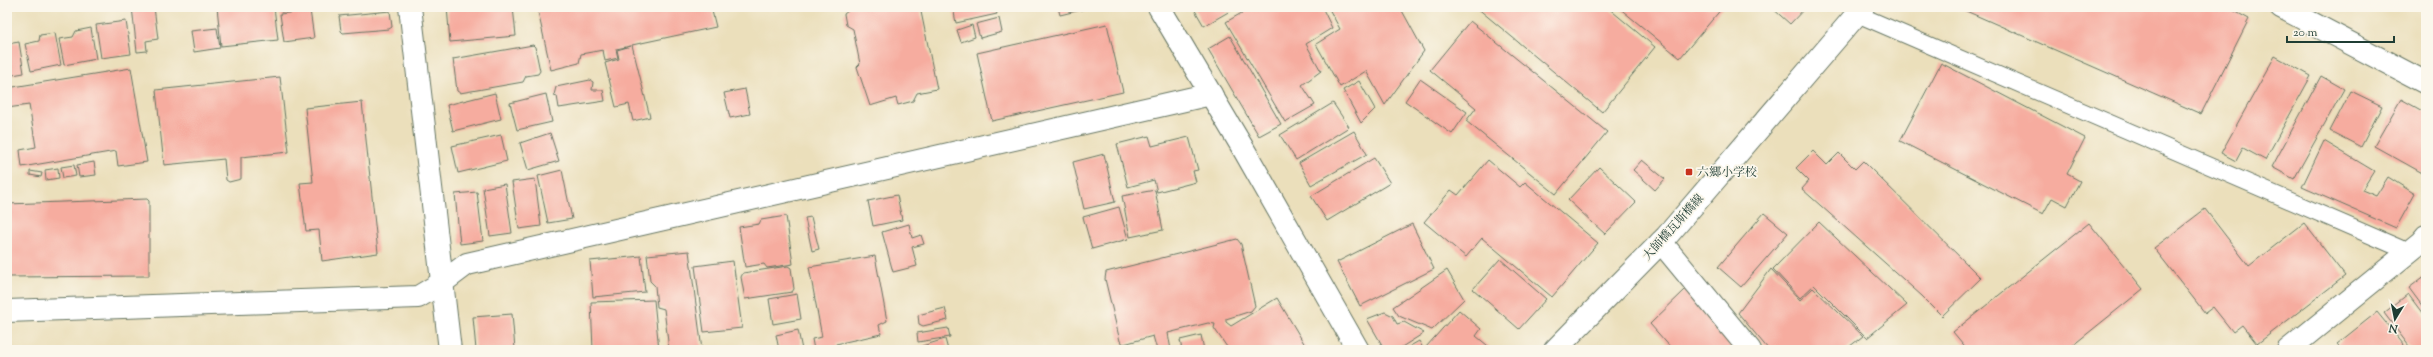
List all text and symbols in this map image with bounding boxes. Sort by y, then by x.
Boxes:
scale bar [2287,18,2394,44]
text: 20 m [2293,24,2318,42]
place label: 六郷小学校 [1697,164,1757,182]
marker: 六郷小学校 [1684,167,1694,177]
street label: 大師橋瓦斯橋線 [1639,190,1709,265]
north arrow [2375,299,2415,339]
text: N [2388,319,2400,337]

